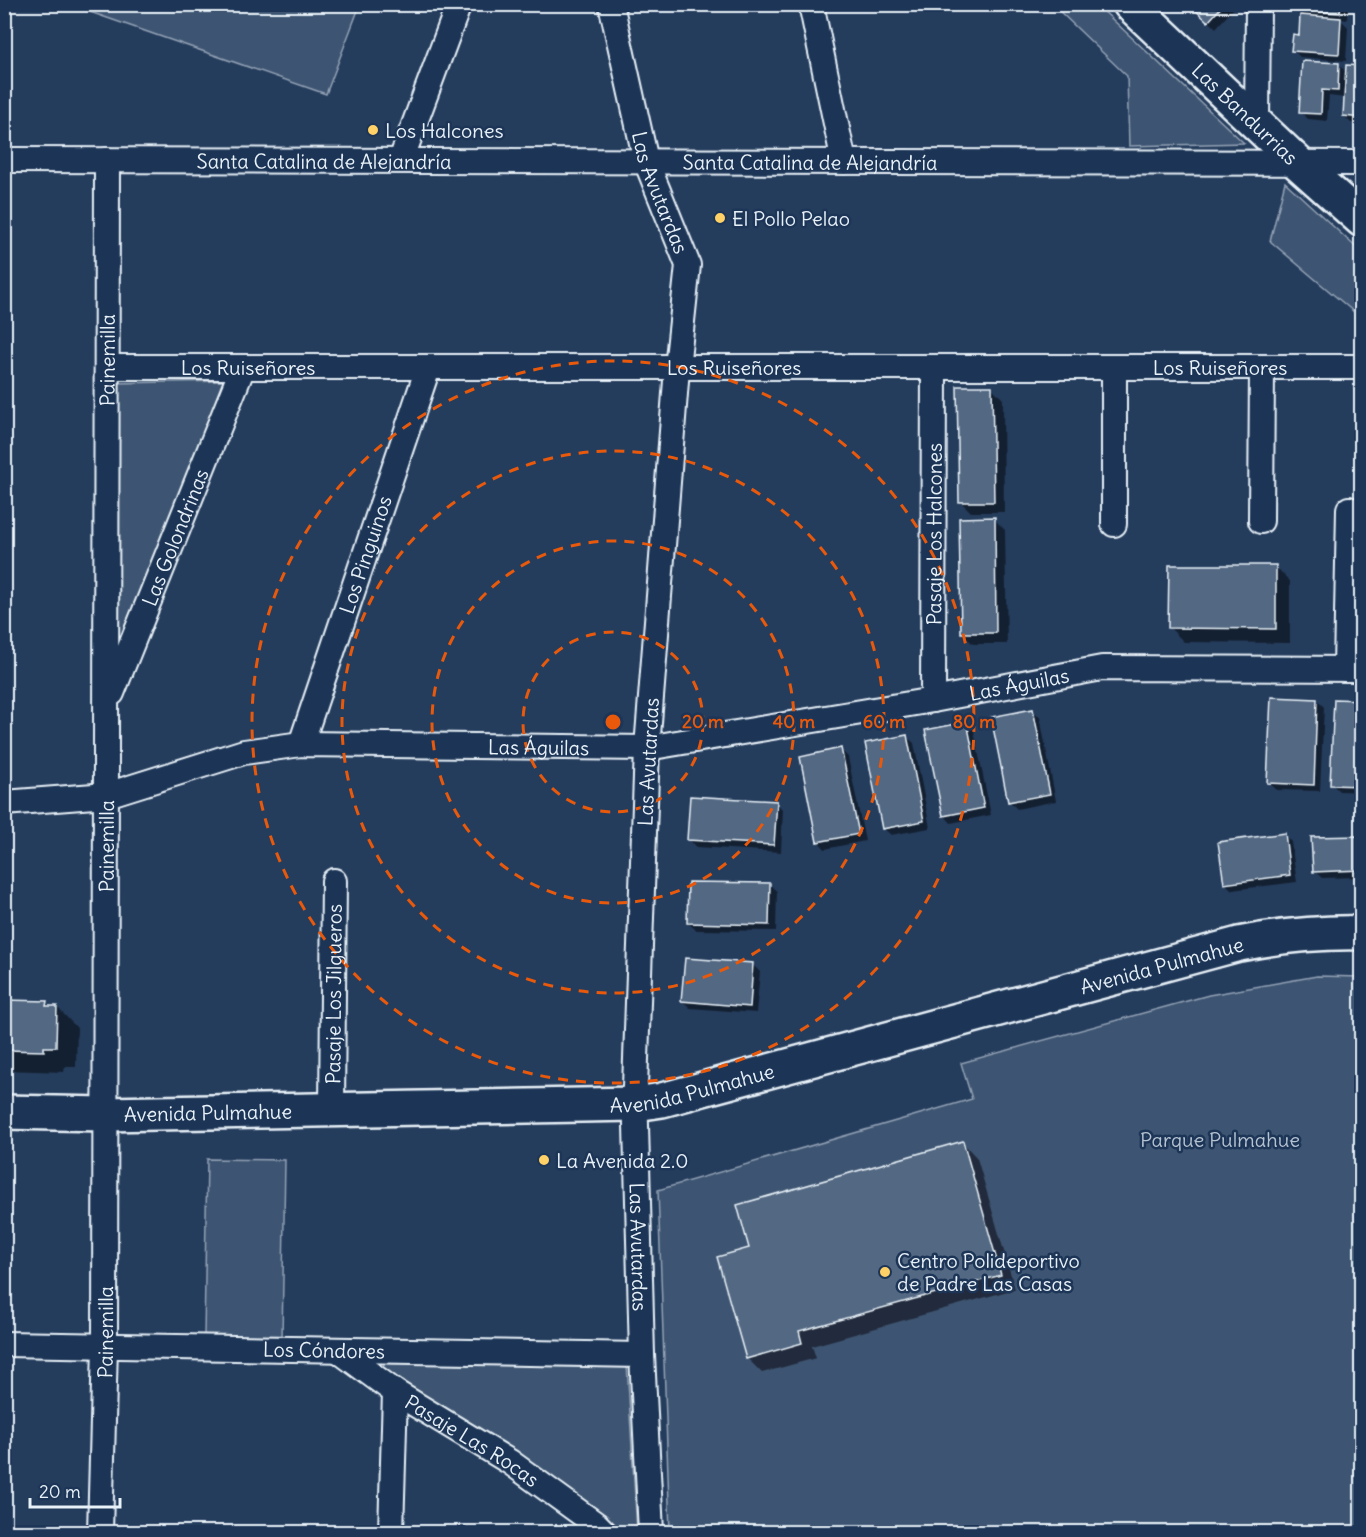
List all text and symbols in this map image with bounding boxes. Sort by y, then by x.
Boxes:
street label: Las Bandurrias [1187,57,1304,169]
place label: Los Halcones [385,118,504,143]
marker: Los Halcones [366,123,380,137]
street label: Las Avutardas [627,129,694,257]
street label: Santa Catalina de Alejandría [197,148,451,173]
street label: Santa Catalina de Alejandría [683,149,937,175]
place label: El Pollo Pelao [732,206,850,231]
marker: El Pollo Pelao [713,211,727,225]
street label: Painemilla [94,314,119,406]
street label: Los Ruiseñores [181,355,315,380]
street label: Los Ruiseñores [667,355,801,380]
street label: Los Ruiseñores [1153,355,1287,380]
street label: Pasaje Los Halcones [921,443,946,625]
street label: Las Golondrinas [136,465,213,609]
street label: Los Pinguinos [333,492,397,617]
street label: Las Águilas [967,662,1071,705]
street label: Las Avutardas [632,697,664,827]
text: 20 m [682,710,724,733]
text: 40 m [773,710,815,733]
text: 60 m [863,710,905,733]
text: 80 m [953,710,995,733]
centre of rings [603,712,623,732]
street label: Las Águilas [488,734,589,760]
street label: Painemilla [93,800,118,892]
street label: Pasaje Los Jilgueros [320,904,346,1084]
street label: Avenida Pulmahue [1077,931,1246,999]
street label: Avenida Pulmahue [610,1058,777,1117]
street label: Avenida Pulmahue [124,1098,292,1126]
park label: Parque Pulmahue [1140,1127,1300,1152]
place label: La Avenida 2.0 [556,1148,688,1173]
marker: La Avenida 2.0 [537,1153,551,1167]
street label: Las Avutardas [625,1182,653,1312]
place label: Centro Polideportivo de Padre Las Casas [897,1248,1080,1296]
marker: Centro Polideportivo de Padre Las Casas [878,1265,892,1279]
street label: Painemilla [92,1286,118,1379]
street label: Los Cóndores [263,1336,385,1363]
street label: Pasaje Las Rocas [401,1389,544,1492]
scale bar [30,1471,120,1509]
text: 20 m [39,1480,81,1503]

